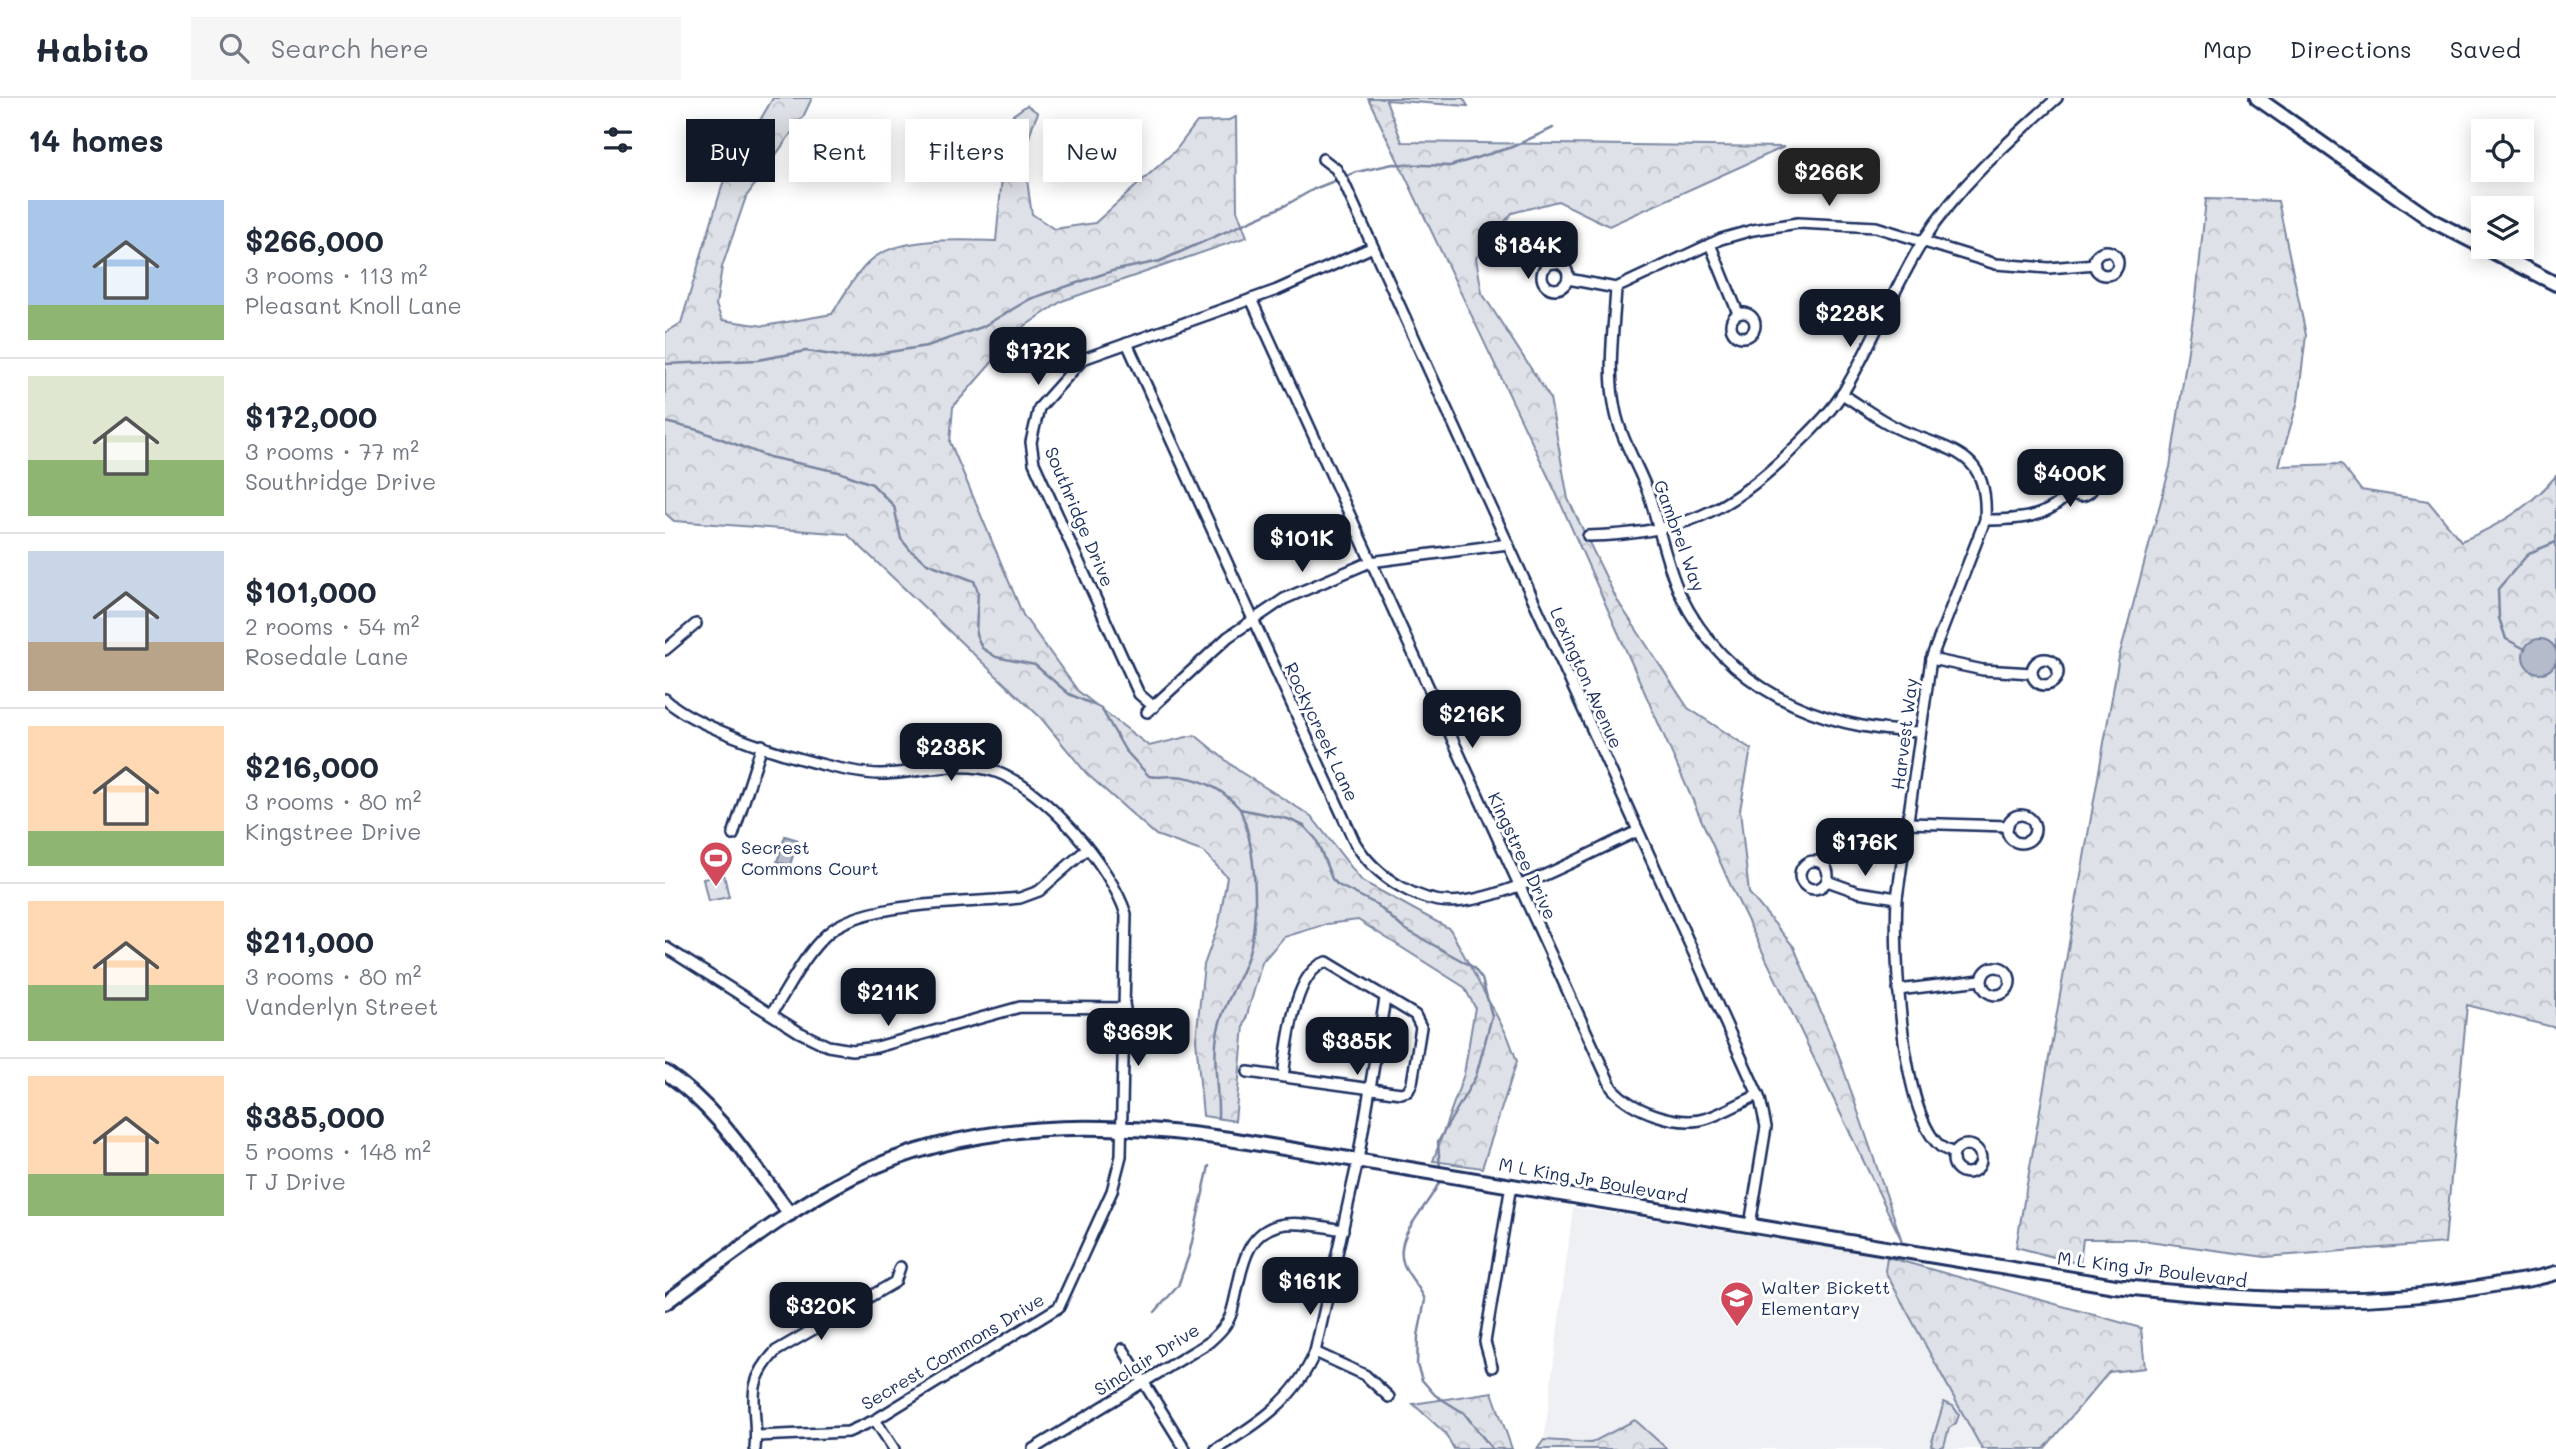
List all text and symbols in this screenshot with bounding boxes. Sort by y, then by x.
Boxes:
search box [191,17,681,80]
text: Habito [35,27,149,70]
icon: search [215,29,253,67]
text: Search here [271,31,429,65]
text: Map [2203,33,2252,64]
text: Directions [2290,33,2412,64]
text: Saved [2450,33,2521,64]
chip: Buy [686,119,775,182]
chip: Rent [789,119,891,182]
chip: Filters [905,119,1029,182]
chip: New [1043,119,1142,182]
map controls [2471,119,2534,259]
button: locate [2471,119,2534,182]
text: 14 homes [28,120,164,160]
icon: filters [599,121,637,159]
pin: $266K [1780,148,1878,208]
text: $266K [1794,156,1864,186]
button: layers [2471,196,2534,259]
text: $266,000 [245,220,384,260]
pin: $184K [1479,222,1577,281]
icon: home [84,228,168,312]
text: $184K [1494,229,1562,259]
text: 3 rooms · 113 m² [245,260,427,290]
pin: $228K [1801,289,1899,349]
text: Pleasant Knoll Lane [245,290,462,320]
text: $228K [1815,297,1885,327]
pin: $172K [989,328,1087,387]
text: $172K [1005,335,1071,365]
text: $172,000 [245,396,377,436]
icon: home [84,404,168,488]
text: 3 rooms · 77 m² [245,436,419,466]
street label: Southridge Drive [1040,443,1120,590]
pin: $400K [2021,450,2119,509]
text: $400K [2033,457,2107,487]
text: Southridge Drive [245,466,436,496]
street label: Gambrel Way [1649,476,1711,595]
pin: $101K [1253,514,1351,574]
text: $101K [1270,522,1334,552]
text: $101,000 [245,571,377,611]
icon: home [84,579,168,663]
street label: Lexington Avenue [1545,603,1629,752]
text: 2 rooms · 54 m² [245,611,420,641]
text: Rosedale Lane [245,641,408,671]
street label: Rockycreek Lane [1279,658,1365,805]
street label: Harvest Way [1885,677,1923,791]
pin: $216K [1423,690,1521,750]
text: $216K [1439,698,1505,728]
pin: $238K [902,724,1000,783]
text: $238K [916,731,986,761]
text: $216,000 [245,746,379,786]
icon: home [84,754,168,838]
text: 3 rooms · 80 m² [245,786,421,816]
street label: Kingstree Drive [1483,788,1563,923]
text: Kingstree Drive [245,816,422,846]
pin: $176K [1816,818,1914,878]
text: $176K [1832,826,1898,856]
place label: Secrest Commons Court [741,835,879,880]
sports icon: Secrest Commons Court [697,839,735,888]
text: $211,000 [245,921,374,961]
icon: home [84,929,168,1013]
text: 3 rooms · 80 m² [245,961,421,991]
pin: $211K [839,968,937,1028]
text: $211K [857,976,919,1006]
text: Vanderlyn Street [245,991,438,1021]
pin: $369K [1089,1009,1187,1068]
text: $369K [1103,1016,1173,1046]
pin: $385K [1308,1018,1406,1077]
text: $385K [1322,1025,1392,1055]
text: $385,000 [245,1096,385,1136]
icon: home [84,1104,168,1188]
text: 5 rooms · 148 m² [245,1136,431,1166]
street label: M L King Jr Boulevard [1497,1152,1689,1208]
text: T J Drive [245,1166,346,1196]
street label: M L King Jr Boulevard [2056,1245,2248,1293]
pin: $161K [1261,1258,1359,1317]
text: $161K [1278,1265,1342,1295]
place label: Walter Bickett Elementary [1761,1275,1890,1320]
school or university icon: Walter Bickett Elementary [1718,1279,1756,1328]
pin: $320K [772,1282,870,1342]
street label: Secrest Commons Drive [857,1287,1048,1415]
text: $320K [786,1290,856,1320]
street label: Sinclair Drive [1089,1317,1204,1401]

